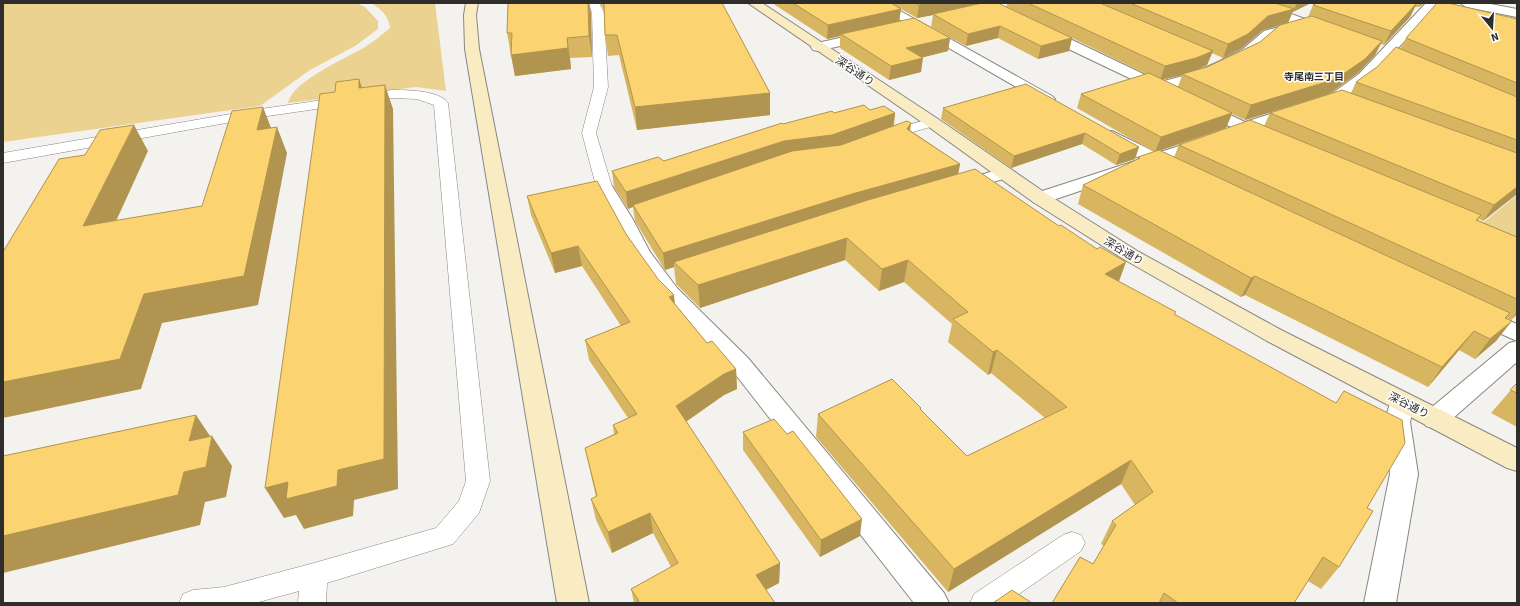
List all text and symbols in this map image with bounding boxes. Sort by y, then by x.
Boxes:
north arrow [1472,8,1512,48]
text: N [1489,29,1501,45]
street label: 深谷通り [832,53,877,90]
district label: 寺尾南三丁目 [1284,70,1344,84]
street label: 深谷通り [1101,234,1146,269]
street label: 深谷通り [1386,389,1432,422]

